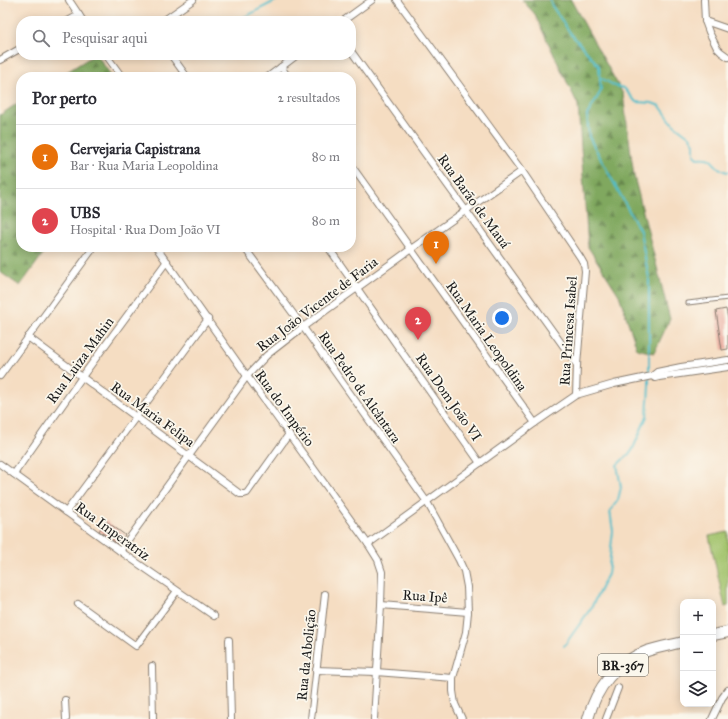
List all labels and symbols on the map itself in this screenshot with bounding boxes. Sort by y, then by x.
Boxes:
street label: Rua Barão de Mauá [434,151,513,252]
pin: 1 [423,231,449,264]
street label: Rua João Vicente de Faria [254,253,382,356]
street label: Rua Princesa Isabel [556,275,581,386]
street label: Rua Maria Leopoldina [442,278,531,394]
pin: 2 [405,307,431,340]
your location [492,308,512,328]
street label: Rua Luiza Mahin [43,313,118,407]
street label: Rua Pedro de Alcântara [315,328,405,446]
street label: Rua Dom João VI [411,350,485,445]
street label: Rua do Império [251,367,318,450]
street label: Rua Maria Felipa [107,378,198,451]
street label: Rua Imperatriz [72,499,154,565]
street label: Rua Ipê [402,586,448,607]
street label: Rua da Abolição [293,608,320,702]
road number: BR-367 [598,654,648,676]

